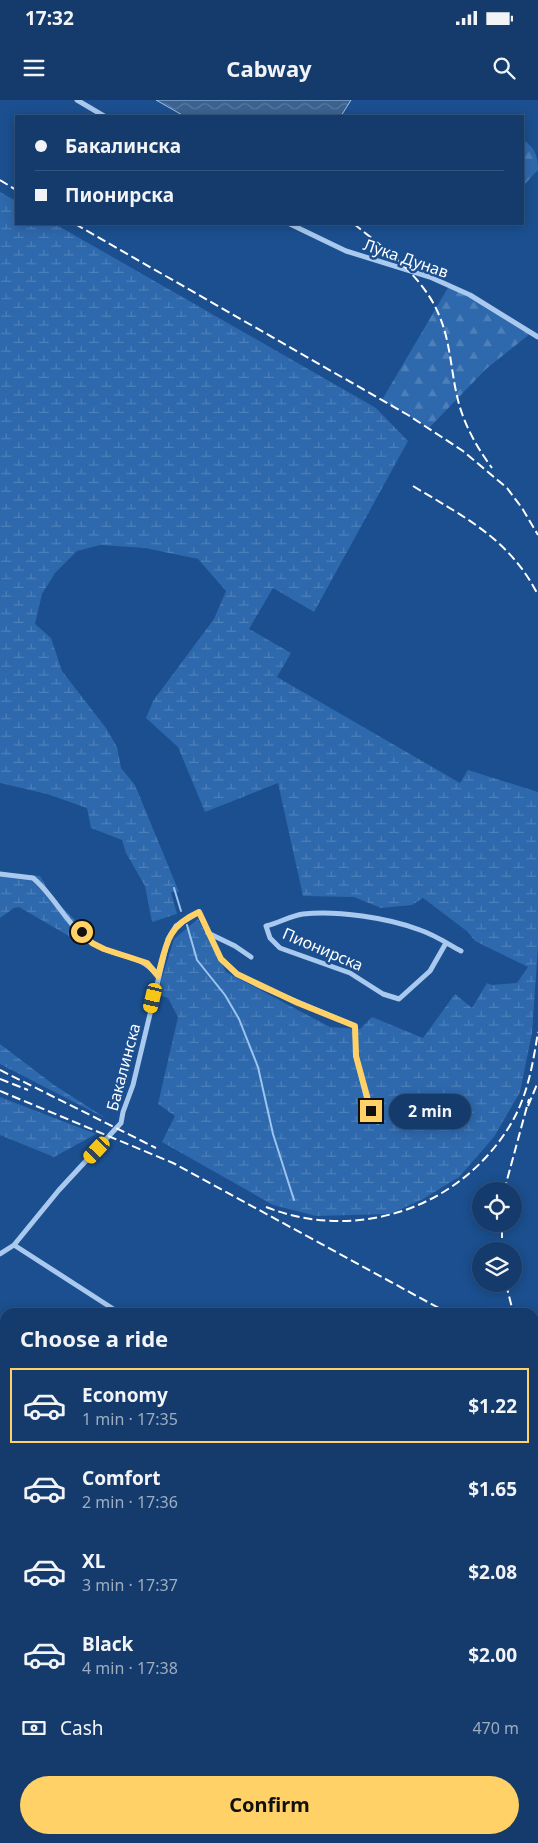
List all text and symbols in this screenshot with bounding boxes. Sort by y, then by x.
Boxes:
text: 17:32 [25,5,74,31]
text: Cabway [226,53,312,83]
icon: menu [20,54,48,82]
icon: search [490,54,518,82]
text: Бакалинска [65,133,181,159]
text: Пионирска [65,182,174,208]
street label: Лука Дунав [361,233,451,283]
route start [71,921,93,943]
street label: Пионирска [279,922,367,976]
car [142,982,163,1014]
street label: Бакалинска [101,1021,145,1113]
callout: 2 min [388,1094,471,1128]
route end [360,1100,382,1122]
text: 2 min [408,1100,452,1122]
car [81,1134,112,1166]
map controls [472,1182,522,1292]
button: locate [472,1182,522,1232]
button: layers [472,1242,522,1292]
text: Choose a ride [20,1323,168,1353]
text: Economy [82,1382,168,1408]
icon: car [22,1383,67,1428]
text: $1.22 [468,1393,517,1419]
text: 1 min · 17:35 [82,1408,178,1430]
text: Comfort [82,1465,161,1491]
icon: car [22,1466,67,1511]
text: $1.65 [468,1476,517,1502]
text: 2 min · 17:36 [82,1491,178,1513]
text: XL [82,1548,105,1574]
icon: car [22,1549,67,1594]
text: $2.08 [468,1559,517,1585]
text: 3 min · 17:37 [82,1574,178,1596]
text: Black [82,1631,133,1657]
icon: car [22,1632,67,1677]
text: $2.00 [468,1642,517,1668]
text: 4 min · 17:38 [82,1657,178,1679]
icon: cash [20,1714,48,1742]
text: Cash [60,1715,104,1741]
text: 470 m [472,1717,519,1739]
button: Confirm [20,1776,519,1834]

